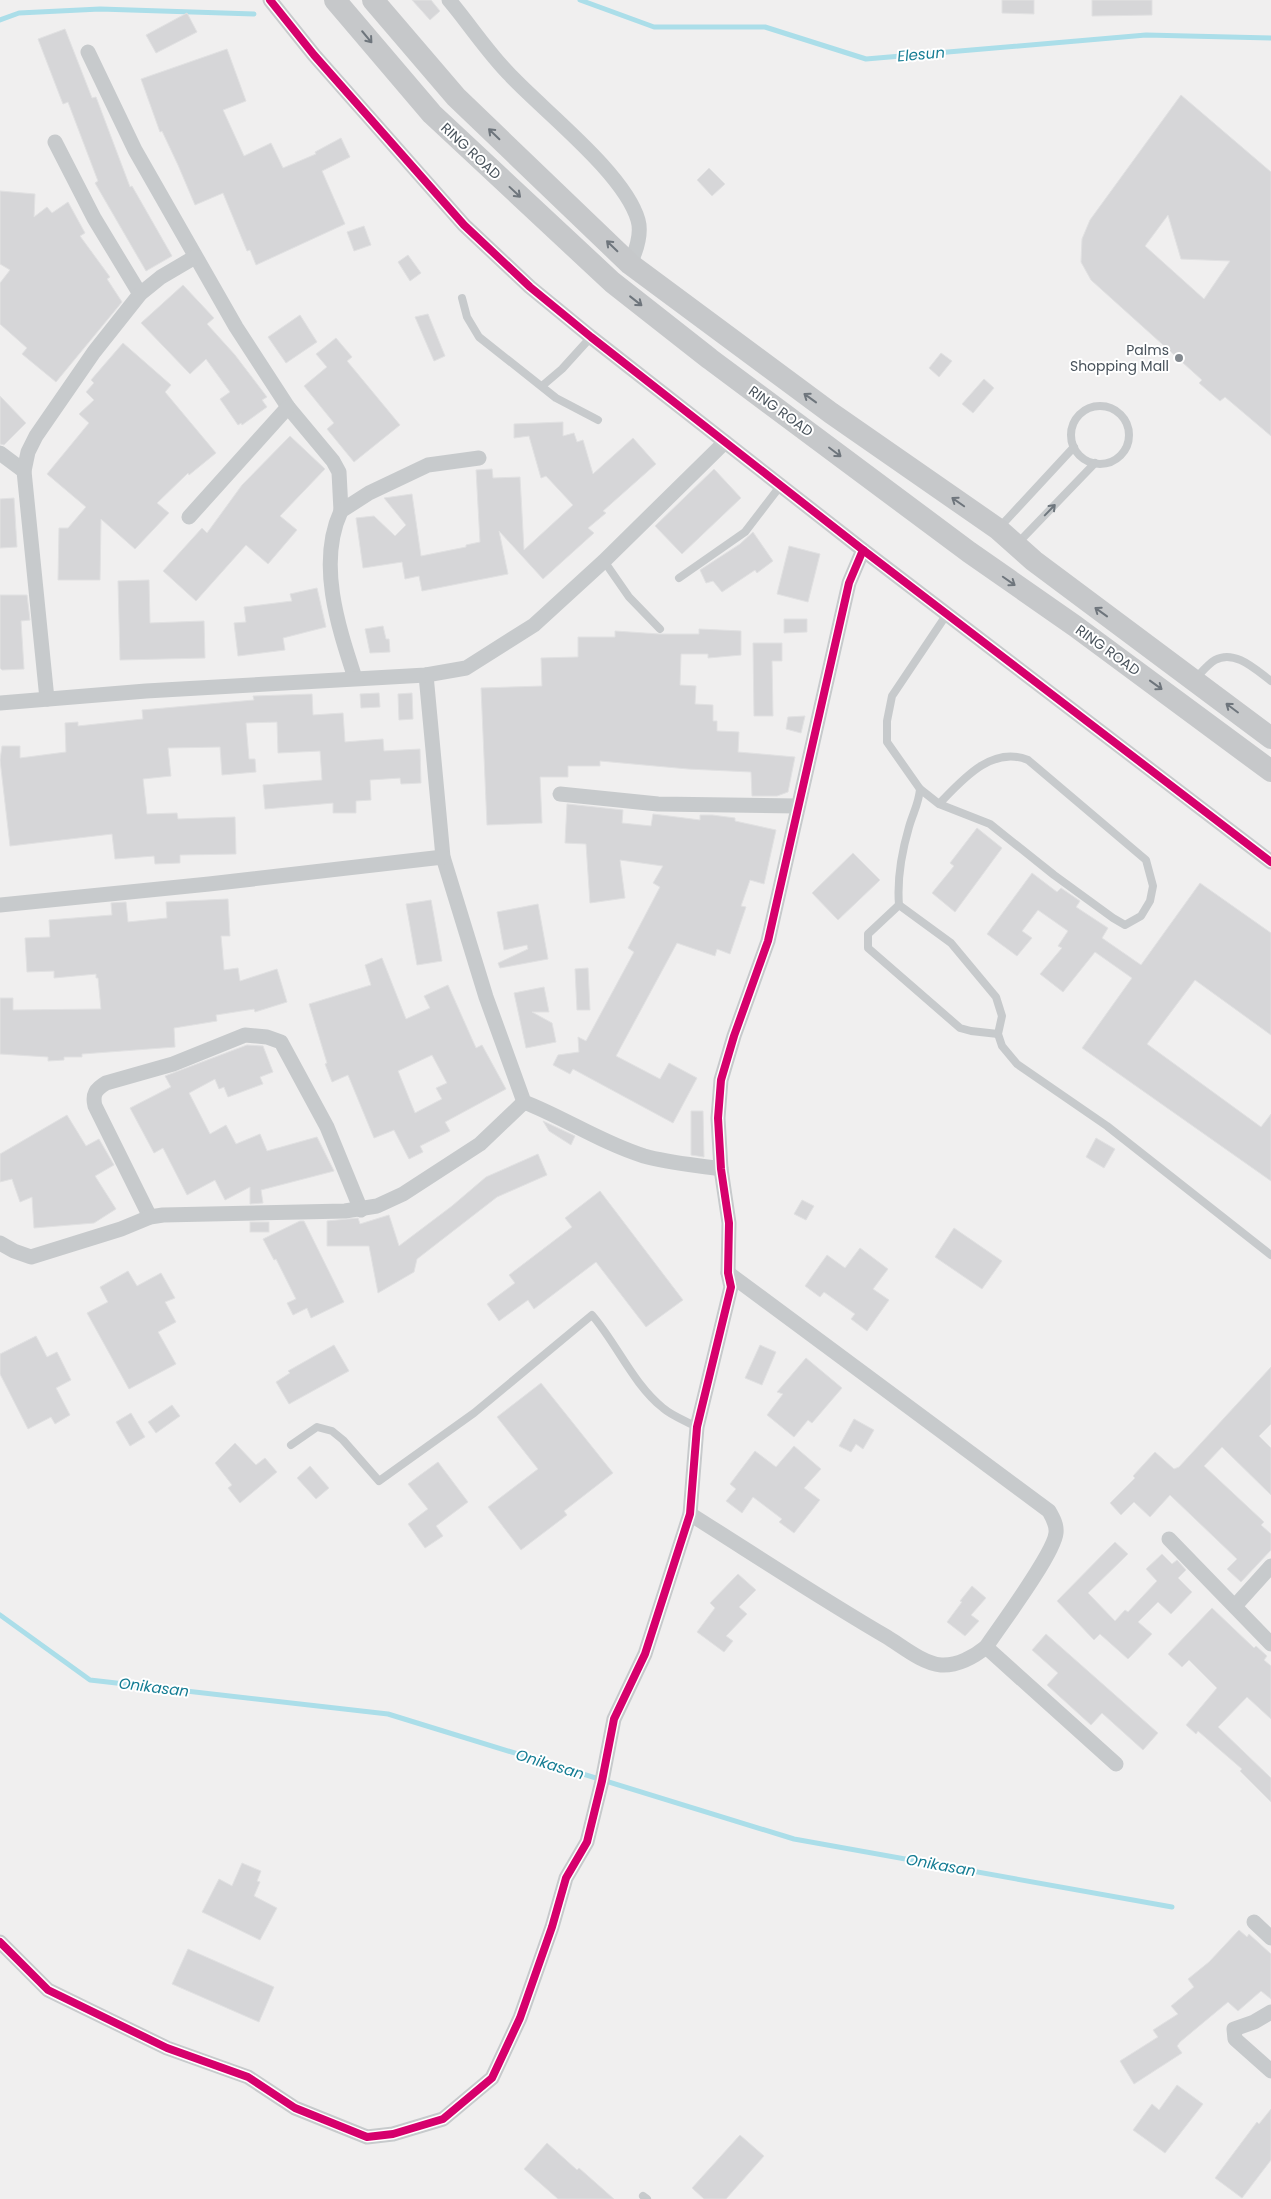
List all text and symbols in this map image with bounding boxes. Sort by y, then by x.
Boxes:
one-way arrow [361,30,372,43]
water label: Elesun [896,41,946,67]
street label: RING ROAD [437,118,505,184]
one-way arrow [488,128,501,140]
one-way arrow [509,186,522,198]
one-way arrow [605,240,618,252]
one-way arrow [629,296,643,306]
place label: Palms Shopping Mall [1070,340,1169,376]
marker: Palms Shopping Mall [1173,352,1185,364]
street label: RING ROAD [745,381,817,441]
one-way arrow [803,393,817,403]
one-way arrow [828,446,841,457]
one-way arrow [951,497,965,507]
one-way arrow [1044,504,1056,516]
one-way arrow [1002,576,1016,586]
one-way arrow [1094,607,1108,617]
street label: RING ROAD [1072,620,1144,680]
one-way arrow [1149,679,1162,690]
one-way arrow [1226,703,1239,714]
water label: Onikasan [118,1672,190,1702]
water label: Onikasan [513,1744,587,1784]
water label: Onikasan [904,1849,978,1881]

